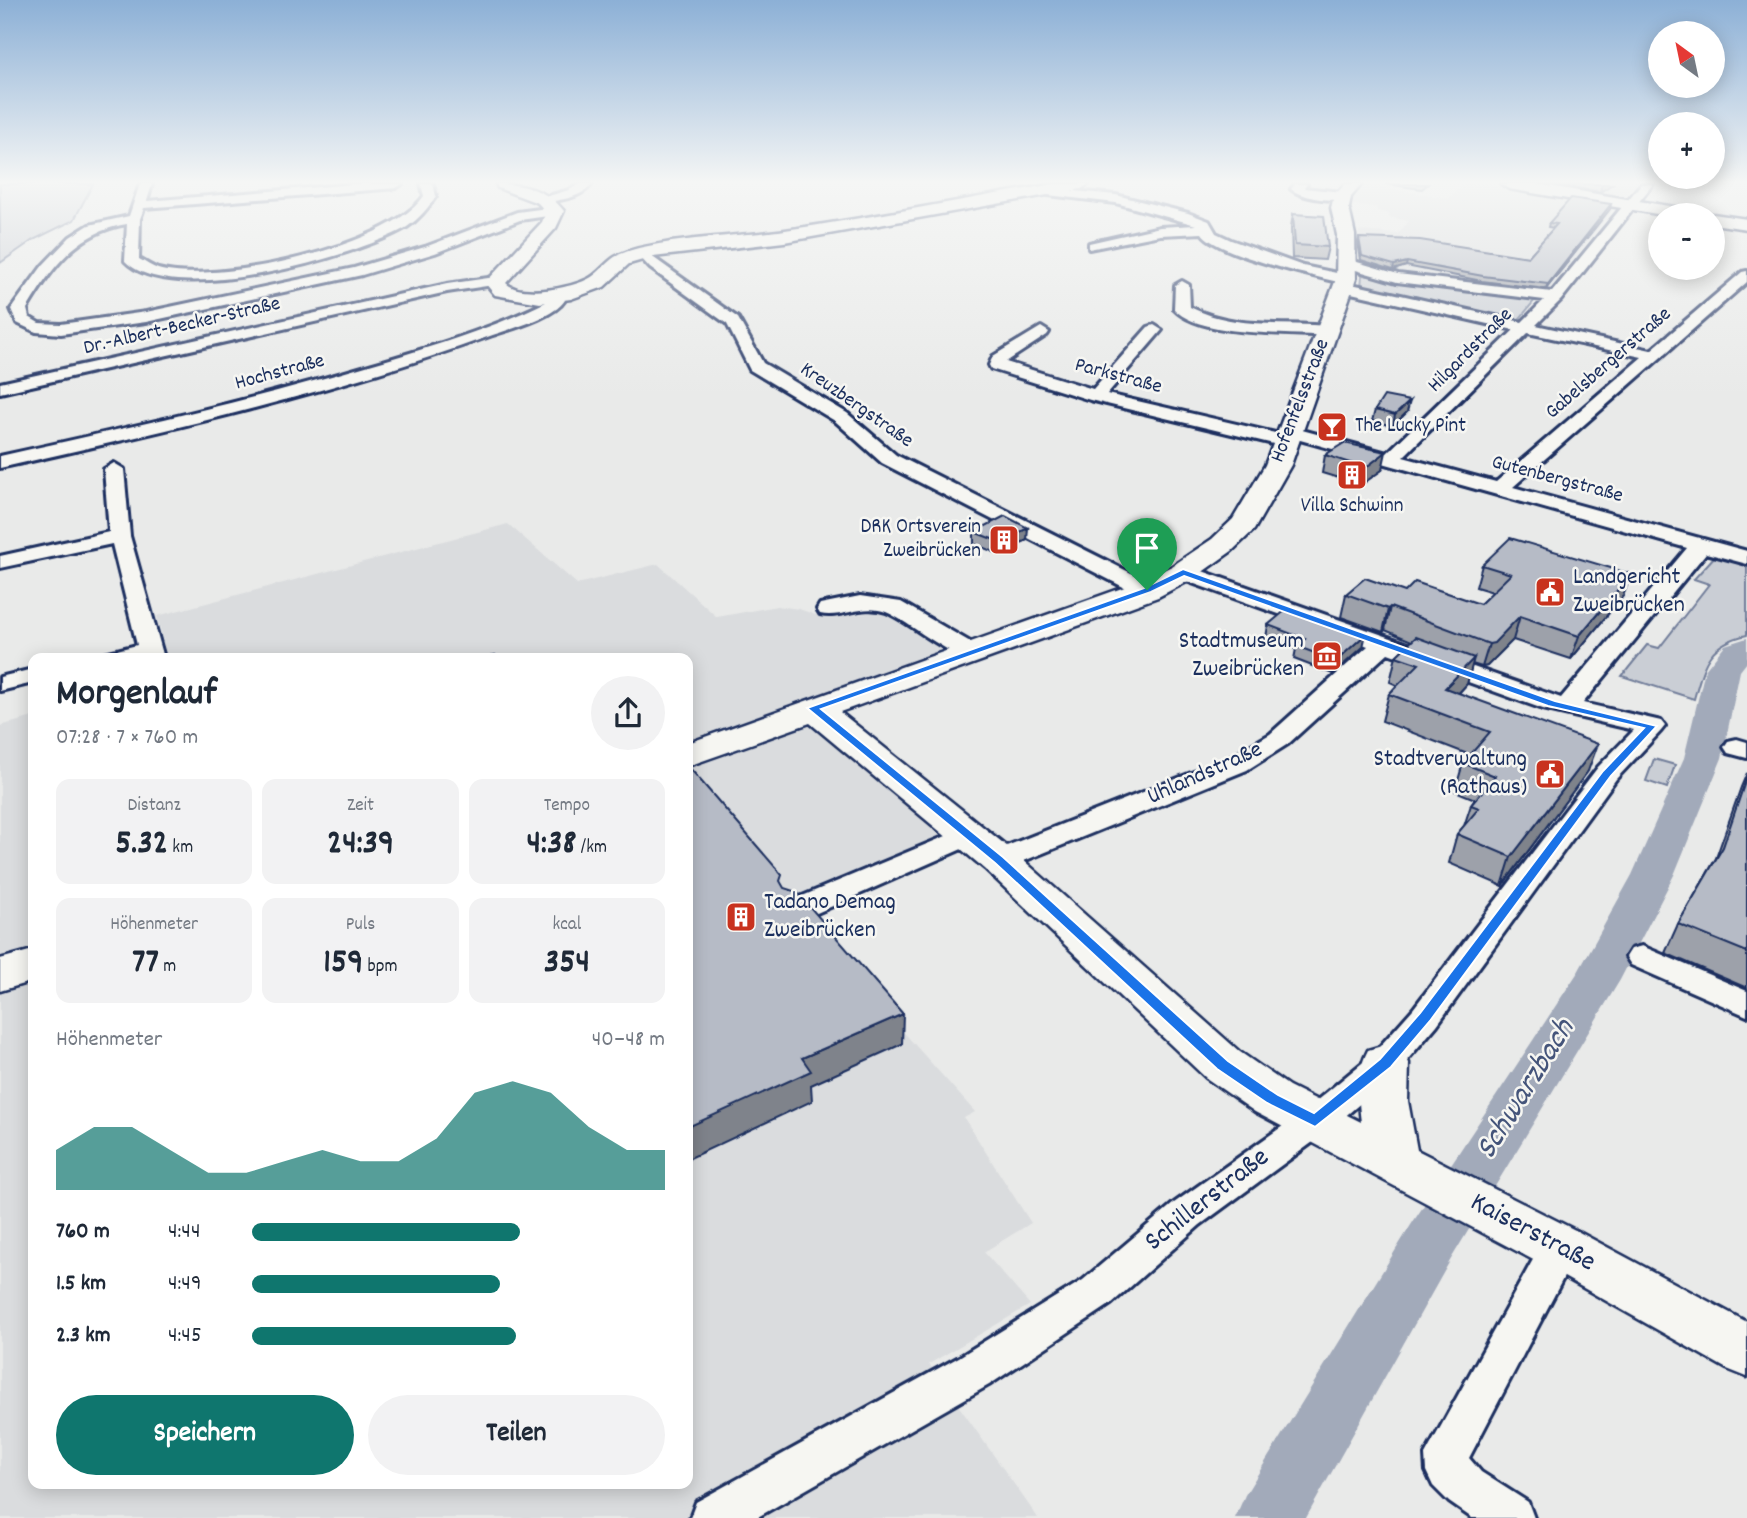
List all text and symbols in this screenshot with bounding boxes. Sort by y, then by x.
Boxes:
north arrow [1648,21,1726,98]
map controls [1648,21,1725,280]
button: + [1648,112,1725,189]
button: − [1648,203,1725,280]
street label: Dr.-Albert-Becker-Straße [81,290,283,364]
street label: Gabelsbergerstraße [1539,301,1679,427]
street label: Hilgardstraße [1422,302,1520,400]
street label: Hofenfelsstraße [1264,335,1338,467]
street label: Hochstraße [232,347,328,399]
street label: Parkstraße [1071,351,1165,403]
street label: Kreuzbergstraße [793,356,919,456]
bar icon: The Lucky Pint [1315,410,1349,444]
place label: The Lucky Pint [1355,412,1466,442]
street label: Gutenbergstraße [1488,448,1626,512]
building icon: Villa Schwinn [1335,458,1369,492]
place label: Villa Schwinn [1301,492,1403,522]
place label: DRK Ortsverein Zweibrücken [860,513,981,567]
pin [1117,518,1177,590]
building icon: DRK Ortsverein Zweibrücken [987,523,1021,557]
icon: arrive [1128,529,1166,567]
place label: Landgericht Zweibrücken [1573,561,1685,623]
public building icon: Landgericht Zweibrücken [1533,575,1567,609]
place label: Stadtmuseum Zweibrücken [1179,625,1304,687]
museum icon: Stadtmuseum Zweibrücken [1310,639,1344,673]
text: Morgenlauf [56,668,217,723]
button: share [591,676,665,750]
text: 07:28 · 7 × 760 m [56,722,198,755]
street label: Uhlandstraße [1142,733,1268,815]
place label: Stadtverwaltung (Rathaus) [1373,743,1527,805]
public building icon: Stadtverwaltung (Rathaus) [1533,757,1567,791]
text: Distanz [128,793,181,820]
text: Zeit [347,793,374,820]
text: Tempo [544,793,590,820]
text: 5.32 [115,820,168,870]
text: 24:39 [327,820,394,870]
text: 4:38 [527,820,576,870]
text: km [168,835,193,862]
text: /km [576,835,607,862]
place label: Tadano Demag Zweibrücken [764,886,896,948]
building icon: Tadano Demag Zweibrücken [724,900,758,934]
text: Höhenmeter [110,912,198,939]
text: Puls [346,912,375,939]
text: kcal [552,912,581,939]
text: 77 [132,939,159,989]
text: 159 [323,939,363,989]
text: 354 [544,939,590,989]
text: m [159,954,176,981]
text: bpm [363,954,398,981]
water label: Schwarzbach [1466,1010,1589,1169]
text: Höhenmeter [56,1024,162,1057]
text: 40–48 m [592,1024,665,1057]
street label: Schillerstraße [1137,1139,1279,1263]
street label: Kaiserstraße [1462,1184,1602,1284]
text: 760 m [56,1216,110,1249]
text: 4:44 [168,1216,200,1249]
text: 1.5 km [56,1268,106,1301]
text: 4:49 [168,1268,201,1301]
text: 2.3 km [56,1320,111,1353]
text: 4:45 [168,1320,202,1353]
button: Speichern [56,1395,354,1475]
button: Teilen [368,1395,665,1475]

